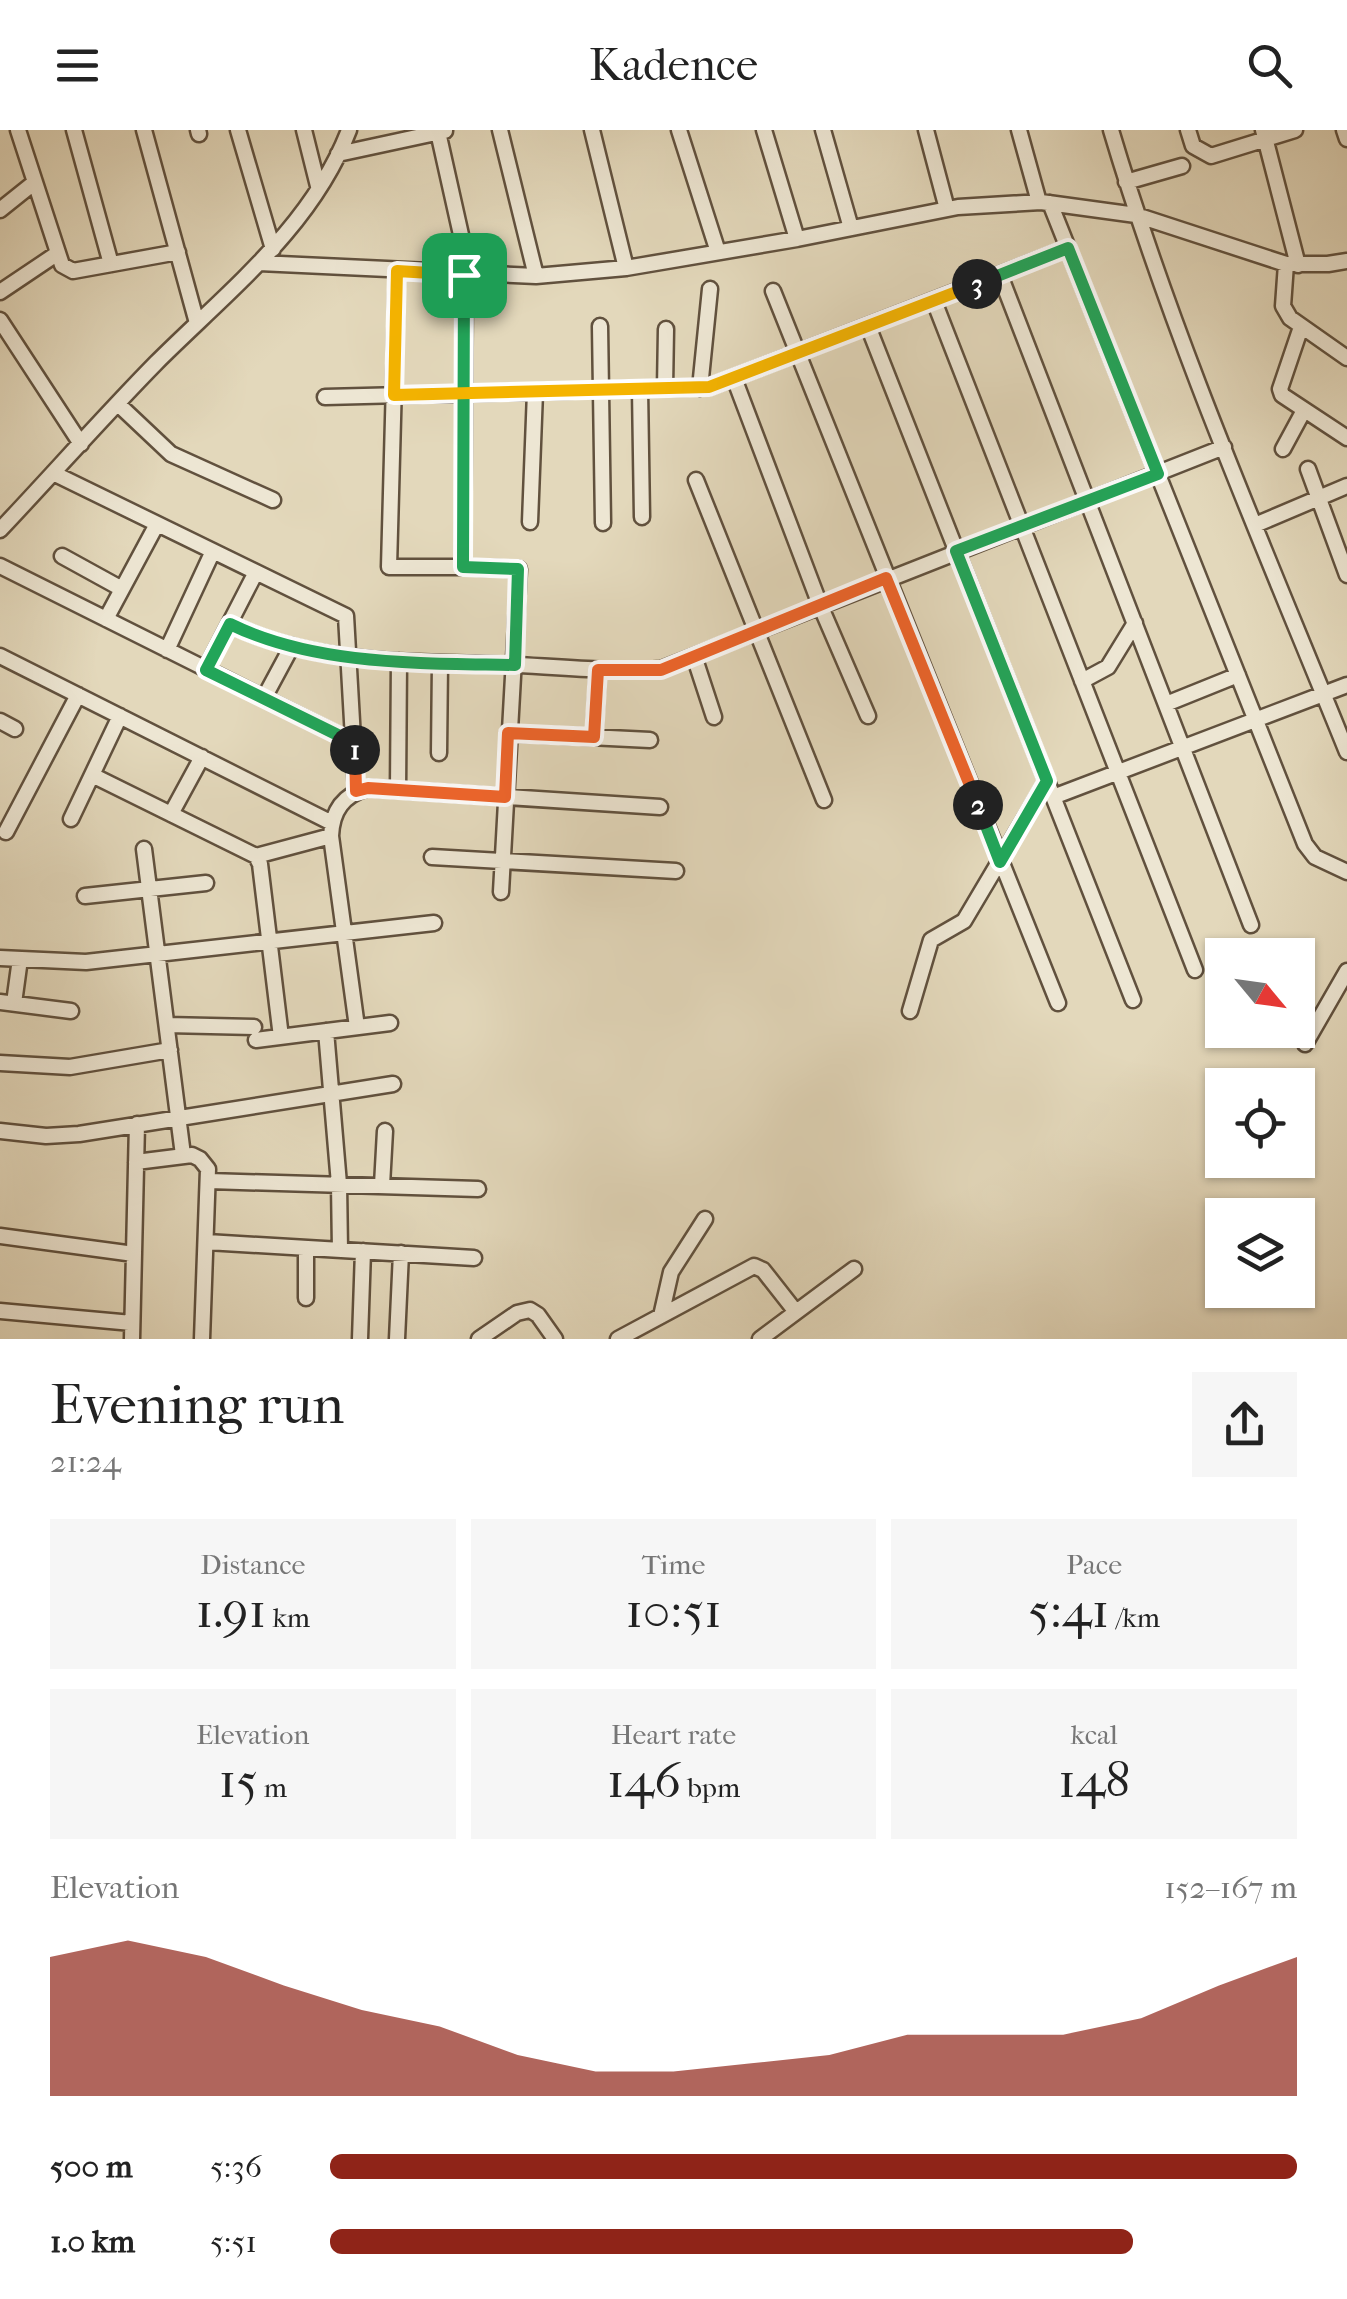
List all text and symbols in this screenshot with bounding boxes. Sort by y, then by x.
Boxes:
icon: menu [50,38,105,93]
icon: search [1242,38,1297,93]
text: Kadence [589,39,758,92]
pin [422,233,507,318]
icon: arrive [437,248,492,303]
pin: 3 [952,259,1002,309]
text: 3 [971,267,983,300]
pin: 1 [330,725,380,775]
text: 1 [350,733,360,766]
pin: 2 [953,780,1003,830]
text: 2 [971,788,985,821]
north arrow [1205,938,1315,1048]
map controls [1205,938,1315,1308]
button: locate [1205,1068,1315,1178]
button: layers [1205,1198,1315,1308]
button: share [1192,1372,1297,1477]
text: Evening run [50,1373,344,1437]
text: 21:24 [50,1443,121,1480]
text: Distance [200,1548,305,1581]
text: Time [642,1548,705,1581]
text: Pace [1066,1548,1122,1581]
text: 1.91 [196,1581,266,1640]
text: 10:51 [625,1581,722,1640]
text: 5:41 [1028,1581,1109,1640]
text: km [266,1601,310,1634]
text: /km [1109,1601,1160,1634]
text: Elevation [196,1718,309,1751]
text: Heart rate [611,1718,736,1751]
text: kcal [1071,1718,1118,1751]
text: 15 [219,1751,258,1810]
text: 146 [607,1751,681,1810]
text: 148 [1058,1751,1130,1810]
text: m [258,1771,287,1804]
text: bpm [681,1771,740,1804]
text: Elevation [50,1869,179,1906]
text: 152–167 m [1164,1869,1297,1906]
text: 500 m [50,2148,133,2185]
text: 5:36 [210,2148,262,2185]
text: 1.0 km [50,2223,135,2260]
text: 5:51 [210,2223,257,2260]

